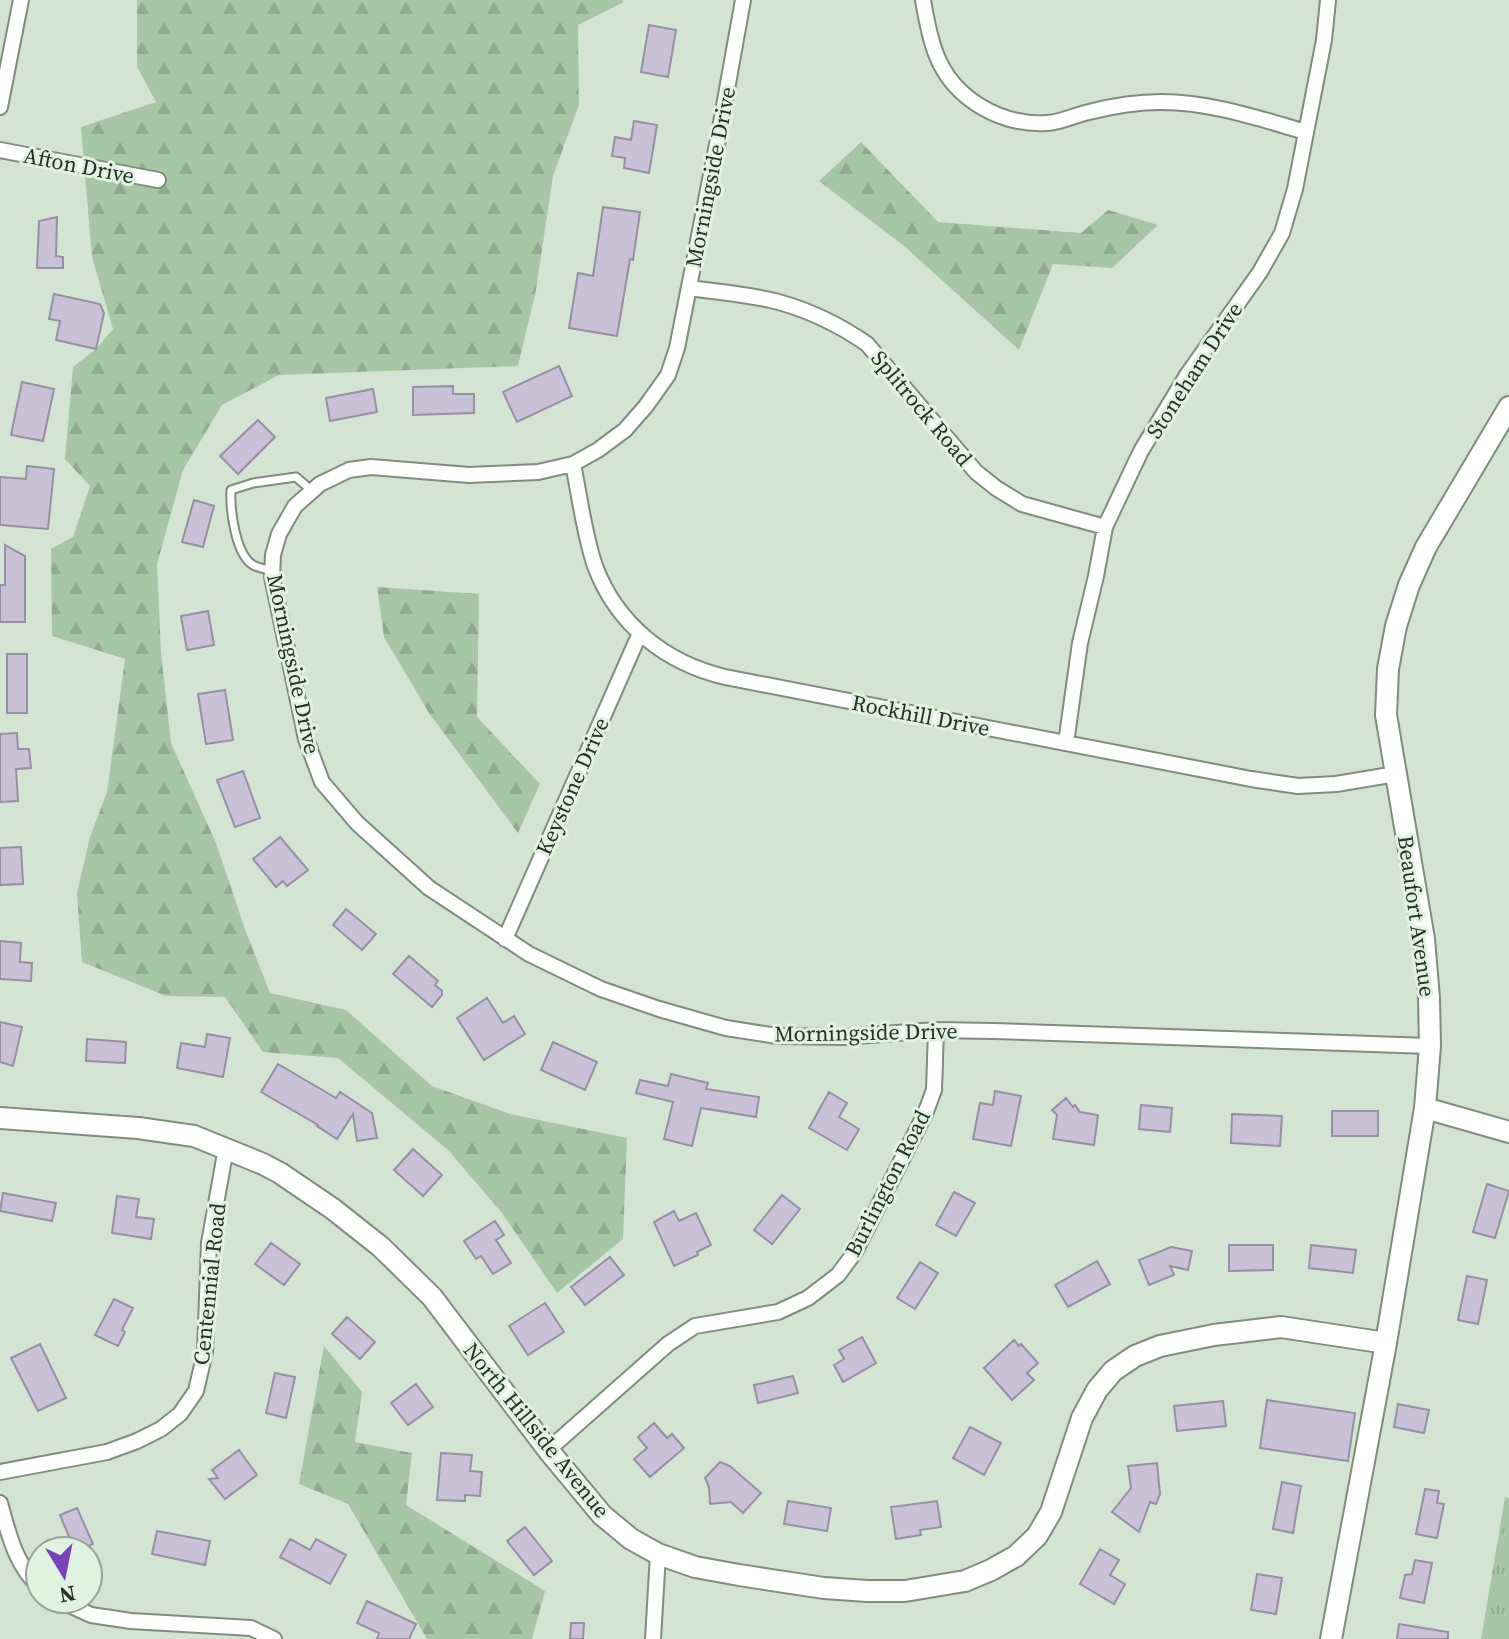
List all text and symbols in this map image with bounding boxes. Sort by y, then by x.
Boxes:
street label: Morningside Drive [678,84,742,270]
street label: Afton Drive [21,140,137,190]
street label: Stoneham Drive [1139,296,1249,444]
street label: Splitrock Road [865,344,980,473]
street label: Morningside Drive [260,571,328,757]
street label: Rockhill Drive [850,687,992,743]
street label: Keystone Drive [528,712,616,860]
street label: Beaufort Avenue [1391,833,1443,999]
street label: Morningside Drive [774,1015,958,1049]
street label: Burlington Road [837,1104,937,1261]
street label: Centennial Road [186,1201,232,1366]
street label: North Hillside Avenue [457,1336,617,1524]
north arrow [24,1535,104,1615]
text: N [57,1579,78,1611]

